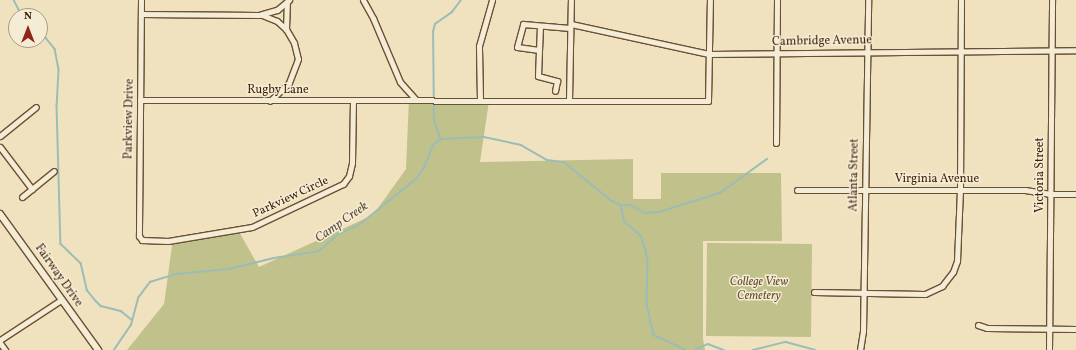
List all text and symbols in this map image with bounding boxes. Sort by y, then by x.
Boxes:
north arrow [8,8,48,48]
text: N [24,9,32,24]
street label: Cambridge Avenue [772,34,872,50]
street label: Parkview Drive [122,78,138,160]
street label: Rugby Lane [247,84,309,98]
street label: Victoria Street [1034,137,1048,213]
street label: Atlanta Street [847,138,863,212]
street label: Virginia Avenue [895,173,979,187]
street label: Parkview Circle [251,174,331,222]
water label: Camp Creek [313,199,371,247]
street label: Fairway Drive [31,242,85,310]
park label: College View Cemetery [730,276,788,304]

